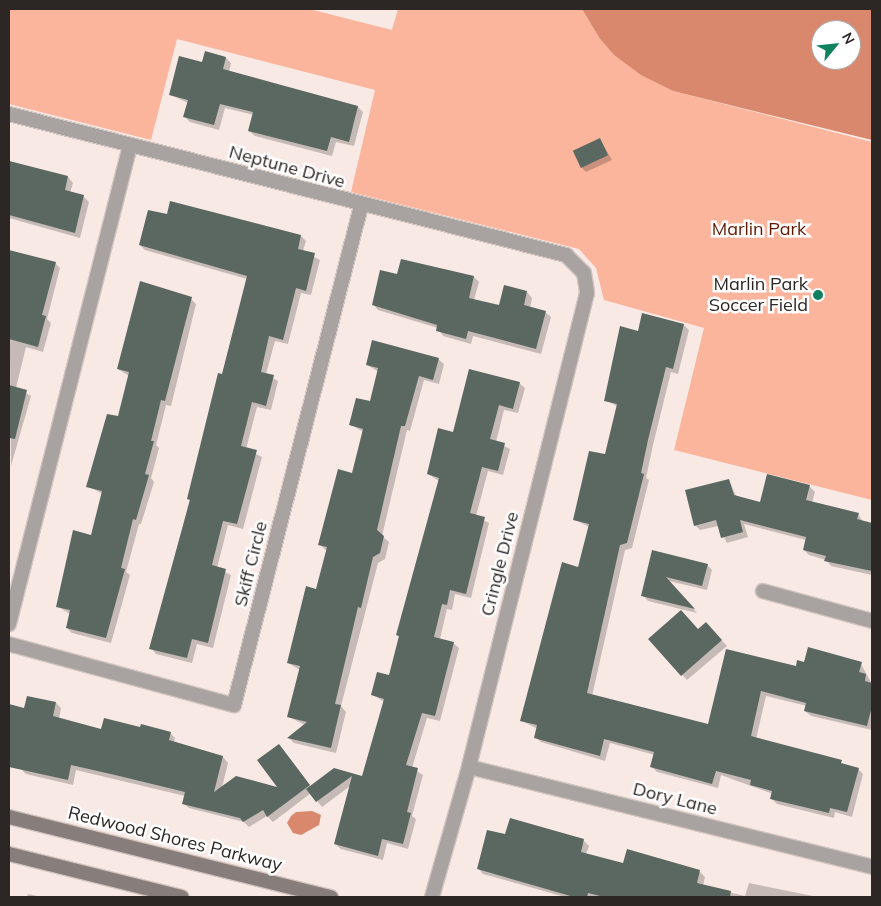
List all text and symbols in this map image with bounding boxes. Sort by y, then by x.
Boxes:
north arrow [811,20,861,70]
text: N [838,30,859,47]
street label: Neptune Drive [227,141,347,193]
park label: Marlin Park [712,218,806,240]
place label: Marlin Park Soccer Field [709,274,808,316]
marker: Marlin Park Soccer Field [812,289,824,301]
street label: Cringle Drive [477,510,523,618]
street label: Skiff Circle [230,519,272,609]
street label: Dory Lane [631,778,719,820]
street label: Redwood Shores Parkway [66,802,284,876]

